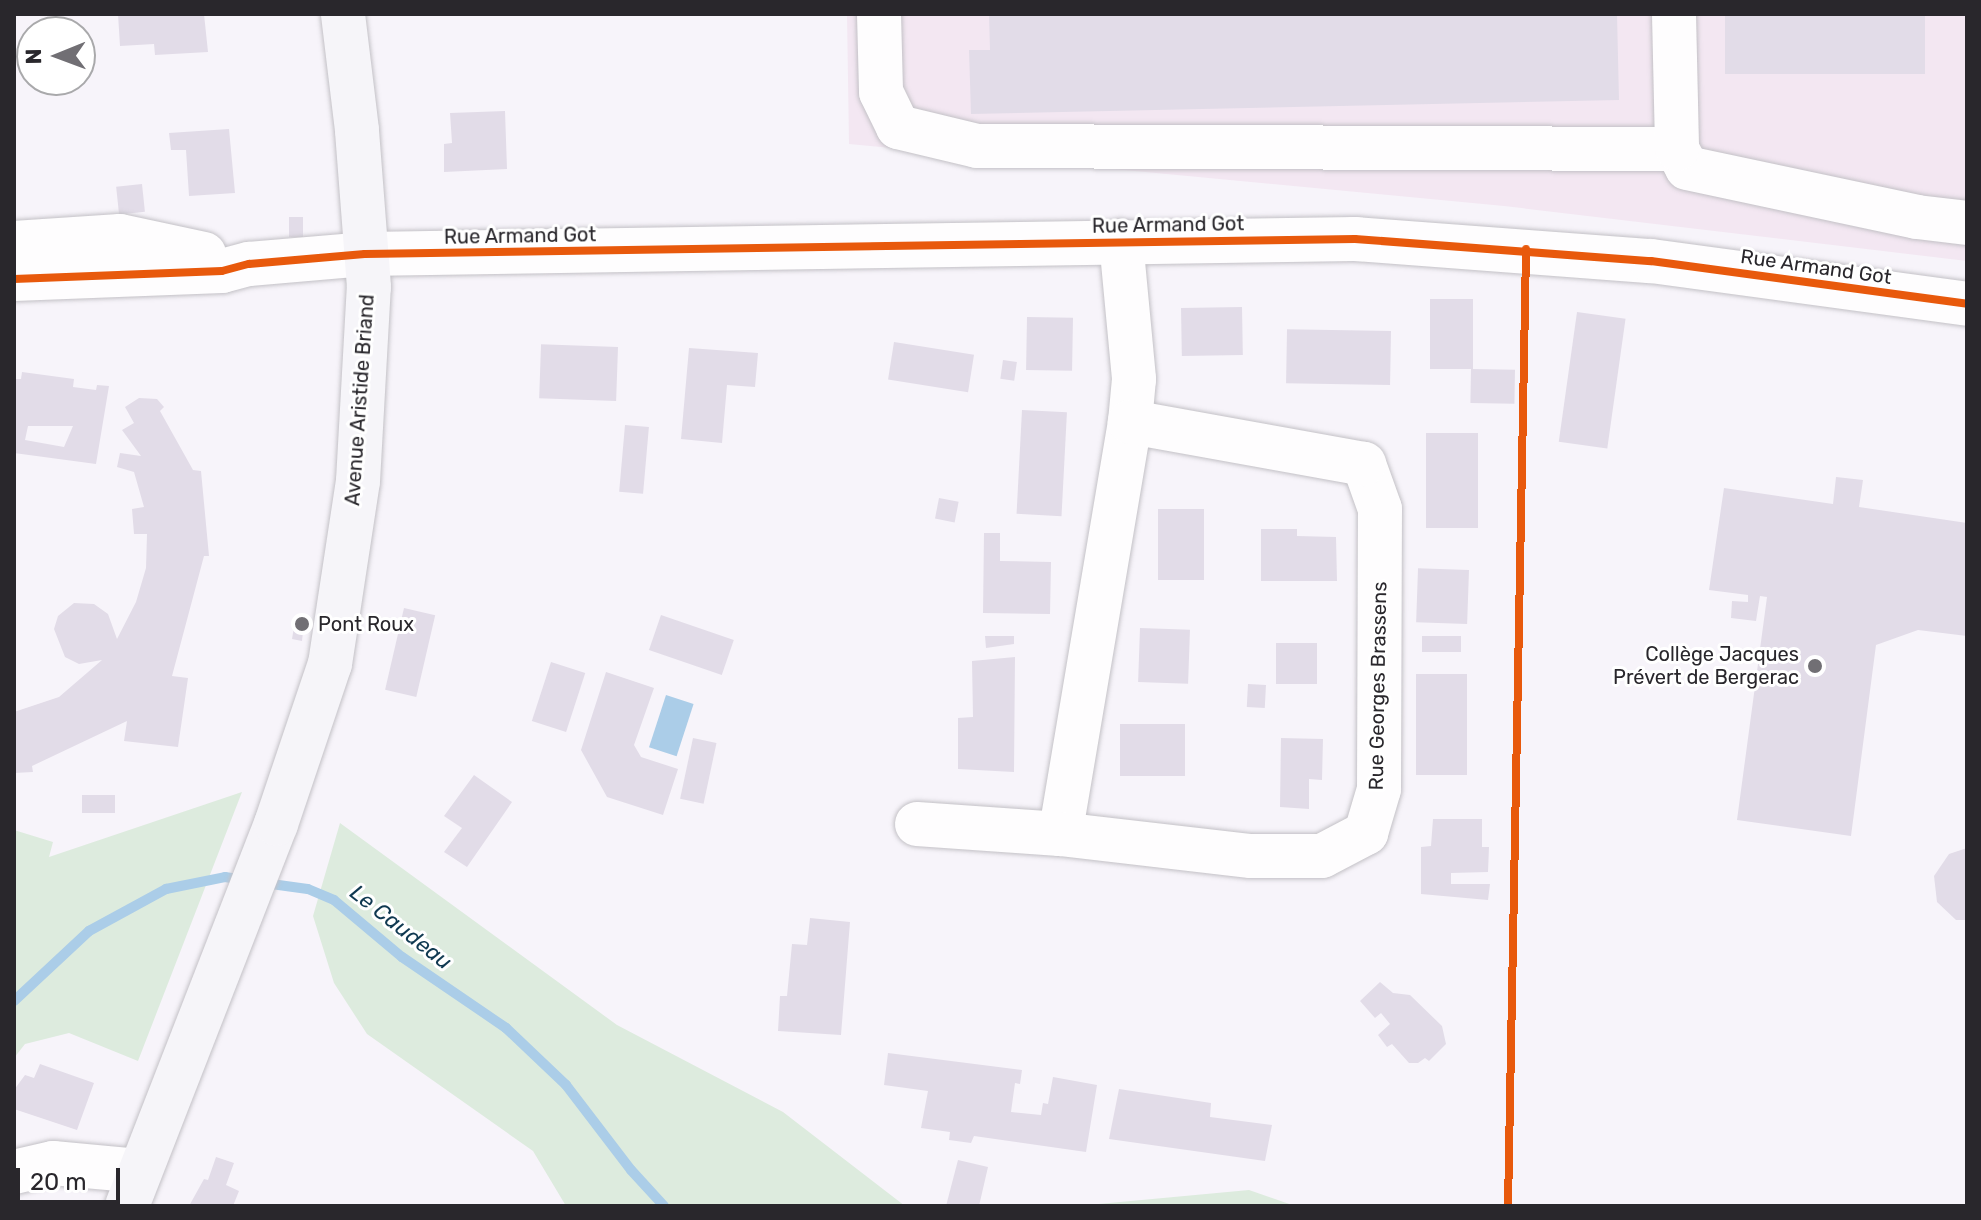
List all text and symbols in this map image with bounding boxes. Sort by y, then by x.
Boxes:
north arrow [16,16,96,96]
text: N [20,48,47,65]
street label: Rue Armand Got [1091,212,1245,238]
street label: Rue Armand Got [443,223,597,249]
street label: Rue Armand Got [1739,244,1893,290]
street label: Avenue Aristide Briand [341,293,379,507]
street label: Rue Georges Brassens [1364,581,1392,791]
place label: Pont Roux [318,612,414,636]
marker: Pont Roux [293,615,311,633]
place label: Collège Jacques Prévert de Bergerac [1613,642,1799,689]
marker: Collège Jacques Prévert de Bergerac [1806,657,1824,675]
water label: Le Caudeau [345,879,457,975]
scale bar [20,1152,124,1202]
text: 20 m [30,1168,87,1196]

